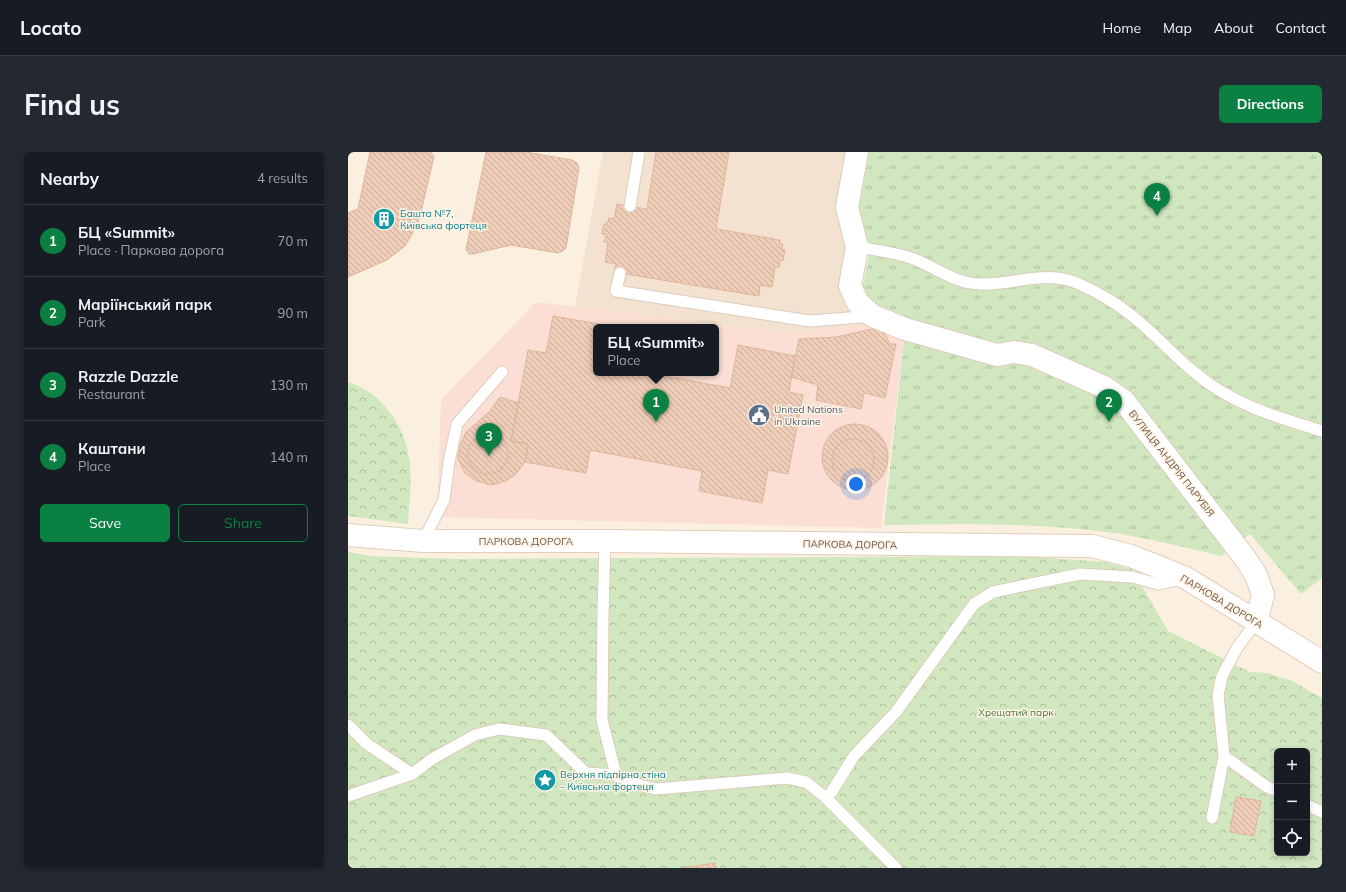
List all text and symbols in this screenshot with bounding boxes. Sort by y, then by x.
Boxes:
text: Locato [20,16,81,40]
text: Home [1102,19,1141,37]
text: Map [1163,19,1192,37]
text: About [1214,19,1254,37]
text: Contact [1276,19,1326,37]
button: Directions [1219,85,1322,123]
text: Find us [24,87,120,122]
text: Nearby [40,168,99,189]
text: 4 results [257,170,308,186]
pin: 4 [1144,183,1170,216]
building icon: Башта №7, Київська фортеця [371,206,397,232]
place label: Башта №7, Київська фортеця [400,207,487,232]
text: БЦ «Summit» [78,223,175,242]
text: 1 [49,233,57,249]
text: 70 m [278,233,308,249]
text: Place · Паркова дорога [78,242,224,258]
text: Маріїнський парк [78,295,212,314]
text: 2 [49,305,57,321]
text: 90 m [278,305,308,321]
text: Park [78,314,105,330]
popup [593,324,719,376]
text: БЦ «Summit» [608,333,704,352]
text: Place [608,352,640,368]
text: Razzle Dazzle [78,367,178,386]
text: 3 [49,377,57,393]
text: 130 m [270,377,308,393]
text: Restaurant [78,386,145,402]
pin: 1 [643,389,669,422]
pin: 2 [1096,389,1122,422]
public building icon: United Nations in Ukraine [746,402,772,428]
place label: United Nations in Ukraine [774,403,843,428]
street label: ВУЛИЦЯ АНДРІЯ ПАРУБІЯ [1126,407,1217,519]
pin: 3 [476,423,502,456]
text: Каштани [78,439,146,458]
text: 4 [49,449,57,465]
text: 140 m [270,449,308,465]
text: Place [78,458,111,474]
your location [846,474,866,494]
button: Save [40,504,170,542]
button: Share [178,504,308,542]
street label: ПАРКОВА ДОРОГА [479,535,574,548]
street label: ПАРКОВА ДОРОГА [803,537,898,552]
street label: ПАРКОВА ДОРОГА [1178,572,1266,632]
park label: Хрещатий парк [978,706,1054,719]
map controls [1274,748,1310,856]
button: + [1274,748,1310,784]
place icon: Верхня підпірна стіна - Київська фортеця [532,767,558,793]
place label: Верхня підпірна стіна - Київська фортеця [560,768,666,793]
button: − [1274,784,1310,820]
button: locate [1274,820,1310,856]

